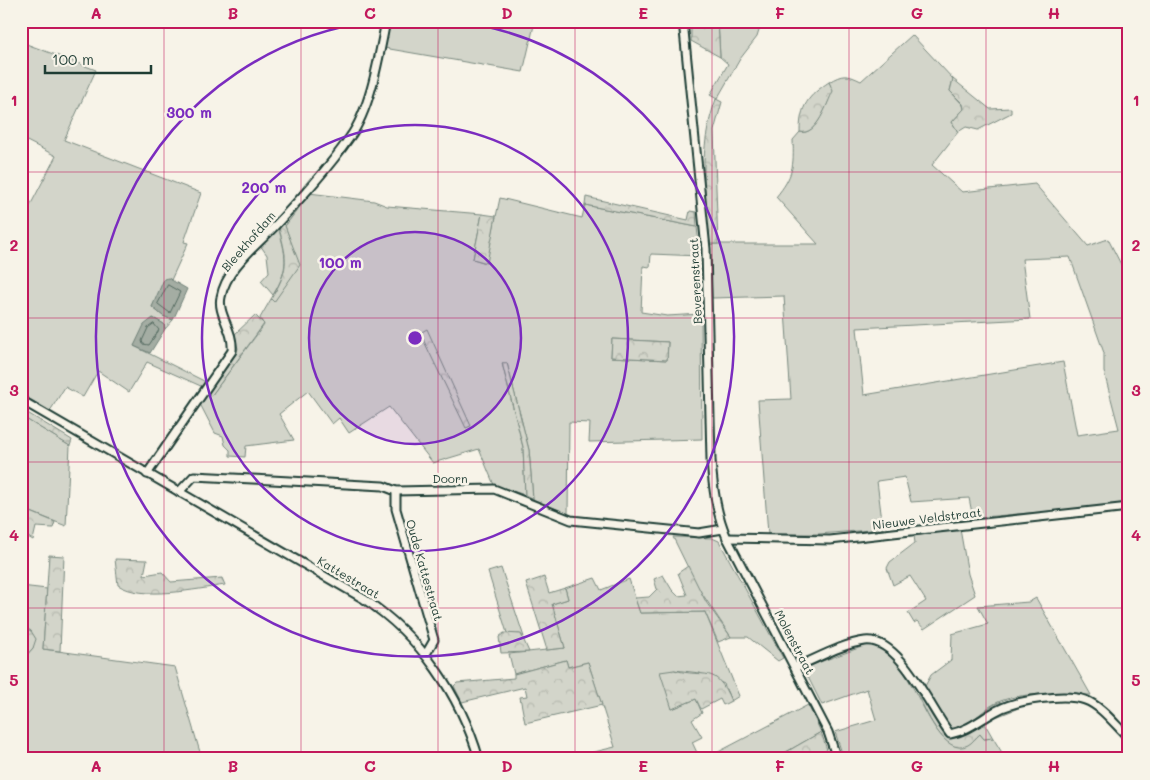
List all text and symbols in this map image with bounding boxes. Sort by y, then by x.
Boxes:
text: A [90,2,102,23]
text: B [228,2,238,23]
text: C [364,2,376,23]
text: D [501,2,513,23]
text: E [638,2,648,23]
text: F [775,2,785,23]
text: G [911,2,923,23]
text: H [1048,2,1060,23]
scale bar [45,42,151,74]
text: 100 m [52,49,94,69]
text: 1 [10,89,18,110]
text: 1 [1132,89,1140,110]
text: 300 m [166,102,212,122]
text: 200 m [242,177,287,197]
street label: Bleekhofdam [217,207,279,275]
text: 2 [10,234,19,255]
text: 2 [1132,234,1141,255]
street label: Beverenstraat [685,238,705,324]
text: 100 m [318,252,362,272]
centre of rings [406,329,424,347]
text: 3 [9,379,19,400]
text: 3 [1131,379,1141,400]
street label: Doorn [432,470,468,486]
street label: Nieuwe Veldstraat [871,503,983,533]
street label: Oude Kattestraat [403,517,447,623]
text: 4 [9,524,19,545]
text: 4 [1131,524,1141,545]
street label: Kattestraat [315,552,383,602]
street label: Molenstraat [771,607,819,677]
text: 5 [9,669,19,690]
text: 5 [1131,669,1141,690]
text: A [90,755,102,776]
text: B [228,755,238,776]
text: C [364,755,376,776]
text: D [501,755,513,776]
text: E [638,755,648,776]
text: F [775,755,785,776]
text: G [911,755,923,776]
text: H [1048,755,1060,776]

